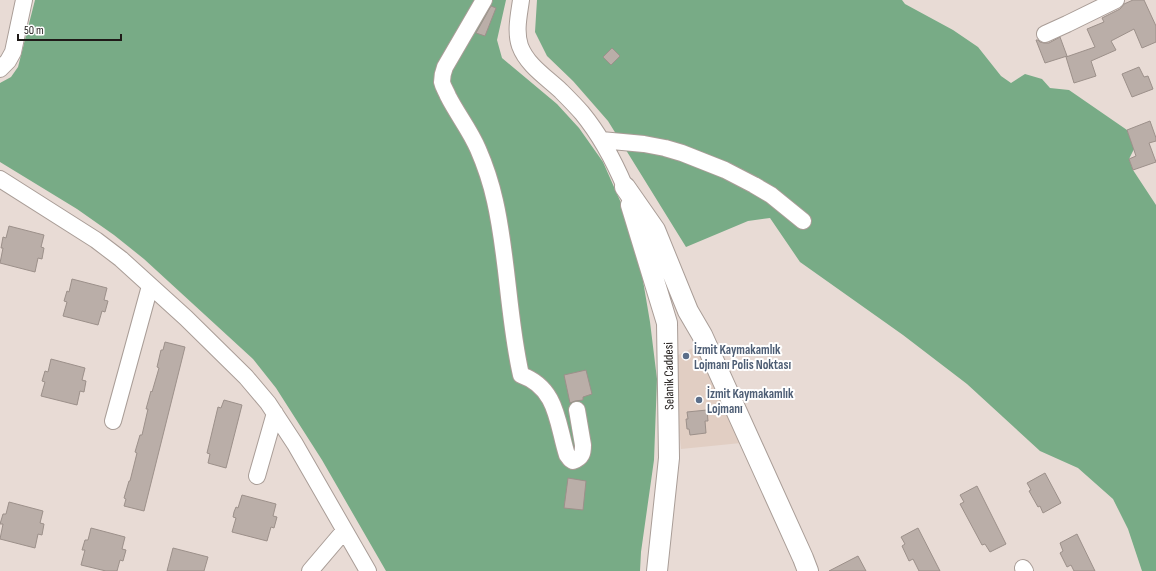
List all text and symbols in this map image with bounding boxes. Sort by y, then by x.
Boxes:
scale bar [18,16,121,42]
text: 50 m [24,23,44,38]
street label: Selanik Caddesi [660,342,678,410]
place label: İzmit Kaymakamlık Lojmanı Polis Noktası [694,342,791,373]
marker: İzmit Kaymakamlık Lojmanı Polis Noktası [681,351,691,361]
place label: İzmit Kaymakamlık Lojmanı [707,386,794,417]
marker: İzmit Kaymakamlık Lojmanı [694,395,704,405]

